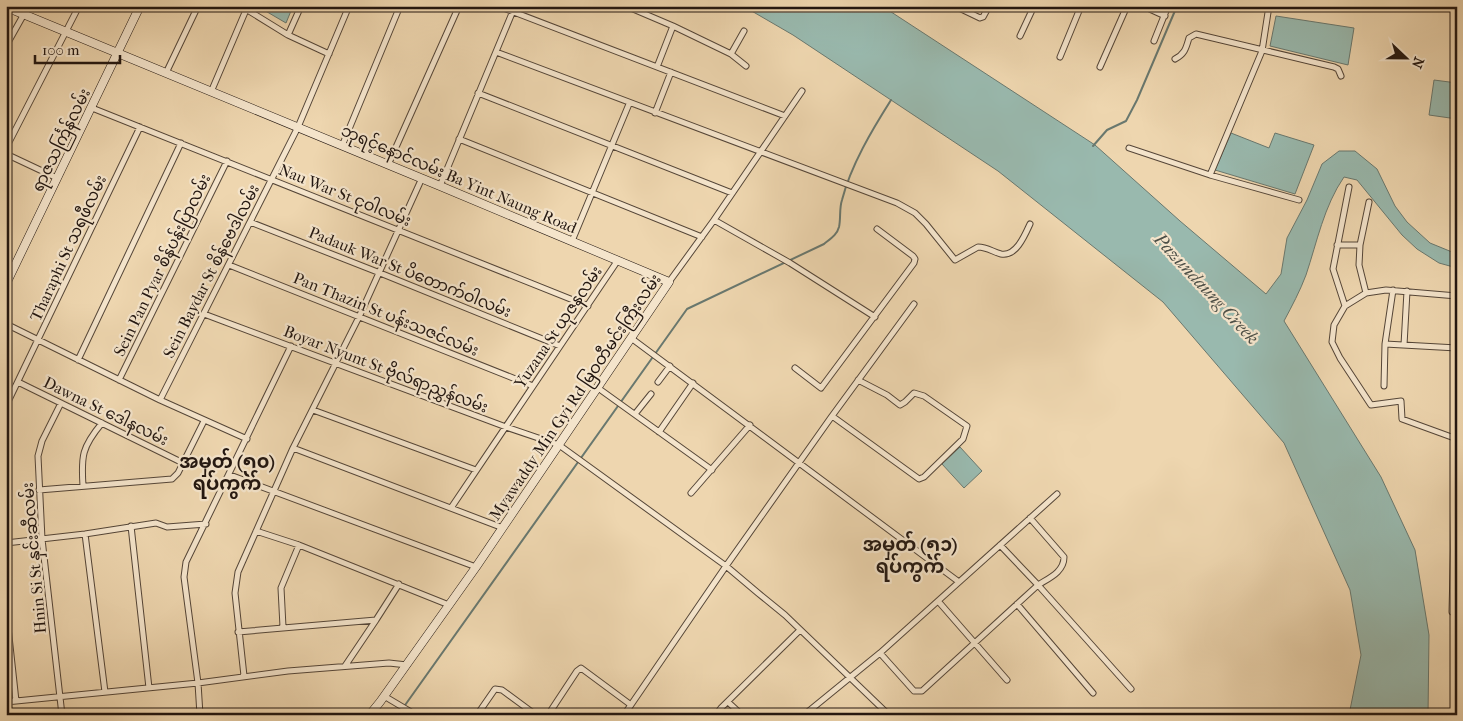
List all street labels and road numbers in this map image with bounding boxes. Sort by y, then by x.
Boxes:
street label: ရာဇသင်္ကြန်လမ်း [26,84,98,196]
street label: ဘုရင့်နောင်လမ်း Ba Yint Naung Road [336,119,581,242]
street label: Nau War St ငုဝါလမ်း [274,158,415,235]
street label: Sein Pan Pyar စိန်ပန်းပြာလမ်း [108,170,218,361]
street label: Tharaphi St သရဖီလမ်း [24,171,114,326]
street label: Sein Baydar St စိန်ဗေဒါလမ်း [157,180,267,363]
street label: Padauk War St ပိတောက်ဝါလမ်း [306,221,515,321]
street label: Yuzana St ယုဇနလမ်း [508,261,610,395]
street label: Pan Thazin St ပန်းသဇင်လမ်း [289,266,482,364]
street label: Myawaddy Min Gyi Rd မြဝတီမင်းကြီးလမ်း [484,269,668,526]
street label: Boyar Nyunt St ဗိုလ်ရာညွှန်လမ်း [279,319,492,422]
street label: Dawna St ဒေါနလမ်း [39,371,172,453]
street label: Hnin Si St နှင်းဆီလမ်း [16,481,55,635]

